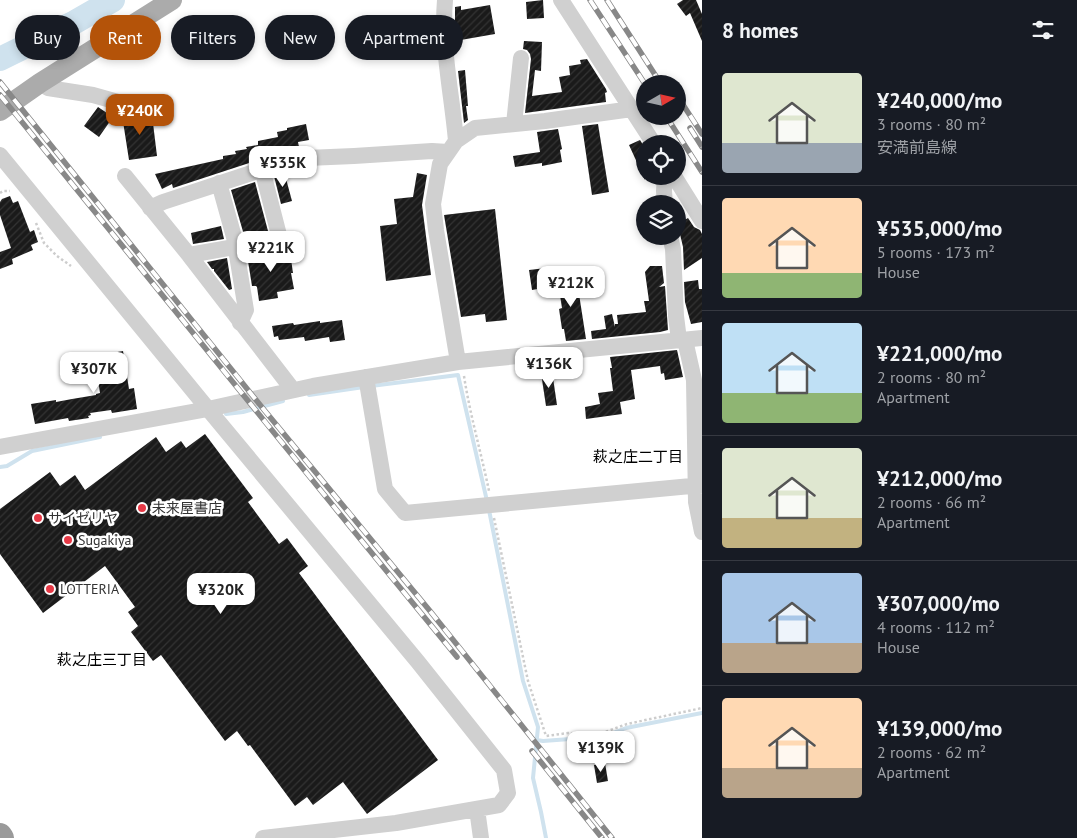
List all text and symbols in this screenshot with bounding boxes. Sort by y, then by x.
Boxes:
chip: Buy [15,15,80,60]
chip: Rent [90,15,161,60]
chip: Filters [171,15,255,60]
chip: New [265,15,335,60]
chip: Apartment [345,15,463,60]
icon: filters [1029,16,1057,44]
text: 8 homes [722,17,798,44]
north arrow [636,75,686,125]
map controls [636,75,686,245]
text: ¥240,000/mo [877,87,1002,114]
icon: home [762,93,822,153]
pin: ¥240K [105,94,175,136]
text: ¥240K [117,100,163,120]
text: 3 rooms · 80 m² [877,114,986,134]
button: locate [636,135,686,185]
text: 安満前島線 [877,137,957,157]
pin: ¥535K [248,146,318,188]
text: ¥535K [260,152,306,172]
button: layers [636,195,686,245]
text: ¥535,000/mo [877,215,1002,242]
icon: home [762,218,822,278]
pin: ¥221K [236,230,306,273]
text: ¥221K [248,237,294,257]
text: 5 rooms · 173 m² [877,242,995,262]
text: House [877,262,920,282]
pin: ¥212K [536,266,606,308]
text: ¥212K [548,272,594,292]
text: ¥221,000/mo [877,340,1002,367]
icon: home [762,343,822,403]
pin: ¥136K [514,346,584,389]
pin: ¥307K [59,352,129,394]
text: ¥136K [526,353,572,373]
text: ¥307K [71,358,117,378]
text: 2 rooms · 80 m² [877,367,986,387]
text: Apartment [877,387,950,407]
district label: 萩之庄二丁目 [593,447,683,466]
text: ¥212,000/mo [877,465,1002,492]
icon: home [762,468,822,528]
text: 2 rooms · 66 m² [877,492,986,512]
place label: 未来屋書店 [152,499,222,517]
marker: 未来屋書店 [136,502,148,514]
place label: サイゼリヤ [48,509,118,527]
marker: サイゼリヤ [32,512,44,524]
text: Apartment [877,512,950,532]
place label: Sugakiya [78,531,131,549]
marker: Sugakiya [62,534,74,546]
pin: ¥320K [186,572,256,615]
text: ¥320K [198,579,244,599]
place label: LOTTERIA [60,580,120,598]
marker: LOTTERIA [44,583,56,595]
text: ¥307,000/mo [877,590,1000,617]
icon: home [762,593,822,653]
text: 4 rooms · 112 m² [877,617,995,637]
text: House [877,637,920,657]
district label: 萩之庄三丁目 [57,650,147,669]
text: ¥139,000/mo [877,715,1002,742]
icon: home [762,718,822,778]
pin: ¥139K [566,730,636,773]
text: ¥139K [578,737,624,757]
text: 2 rooms · 62 m² [877,742,986,762]
text: Apartment [877,762,950,782]

